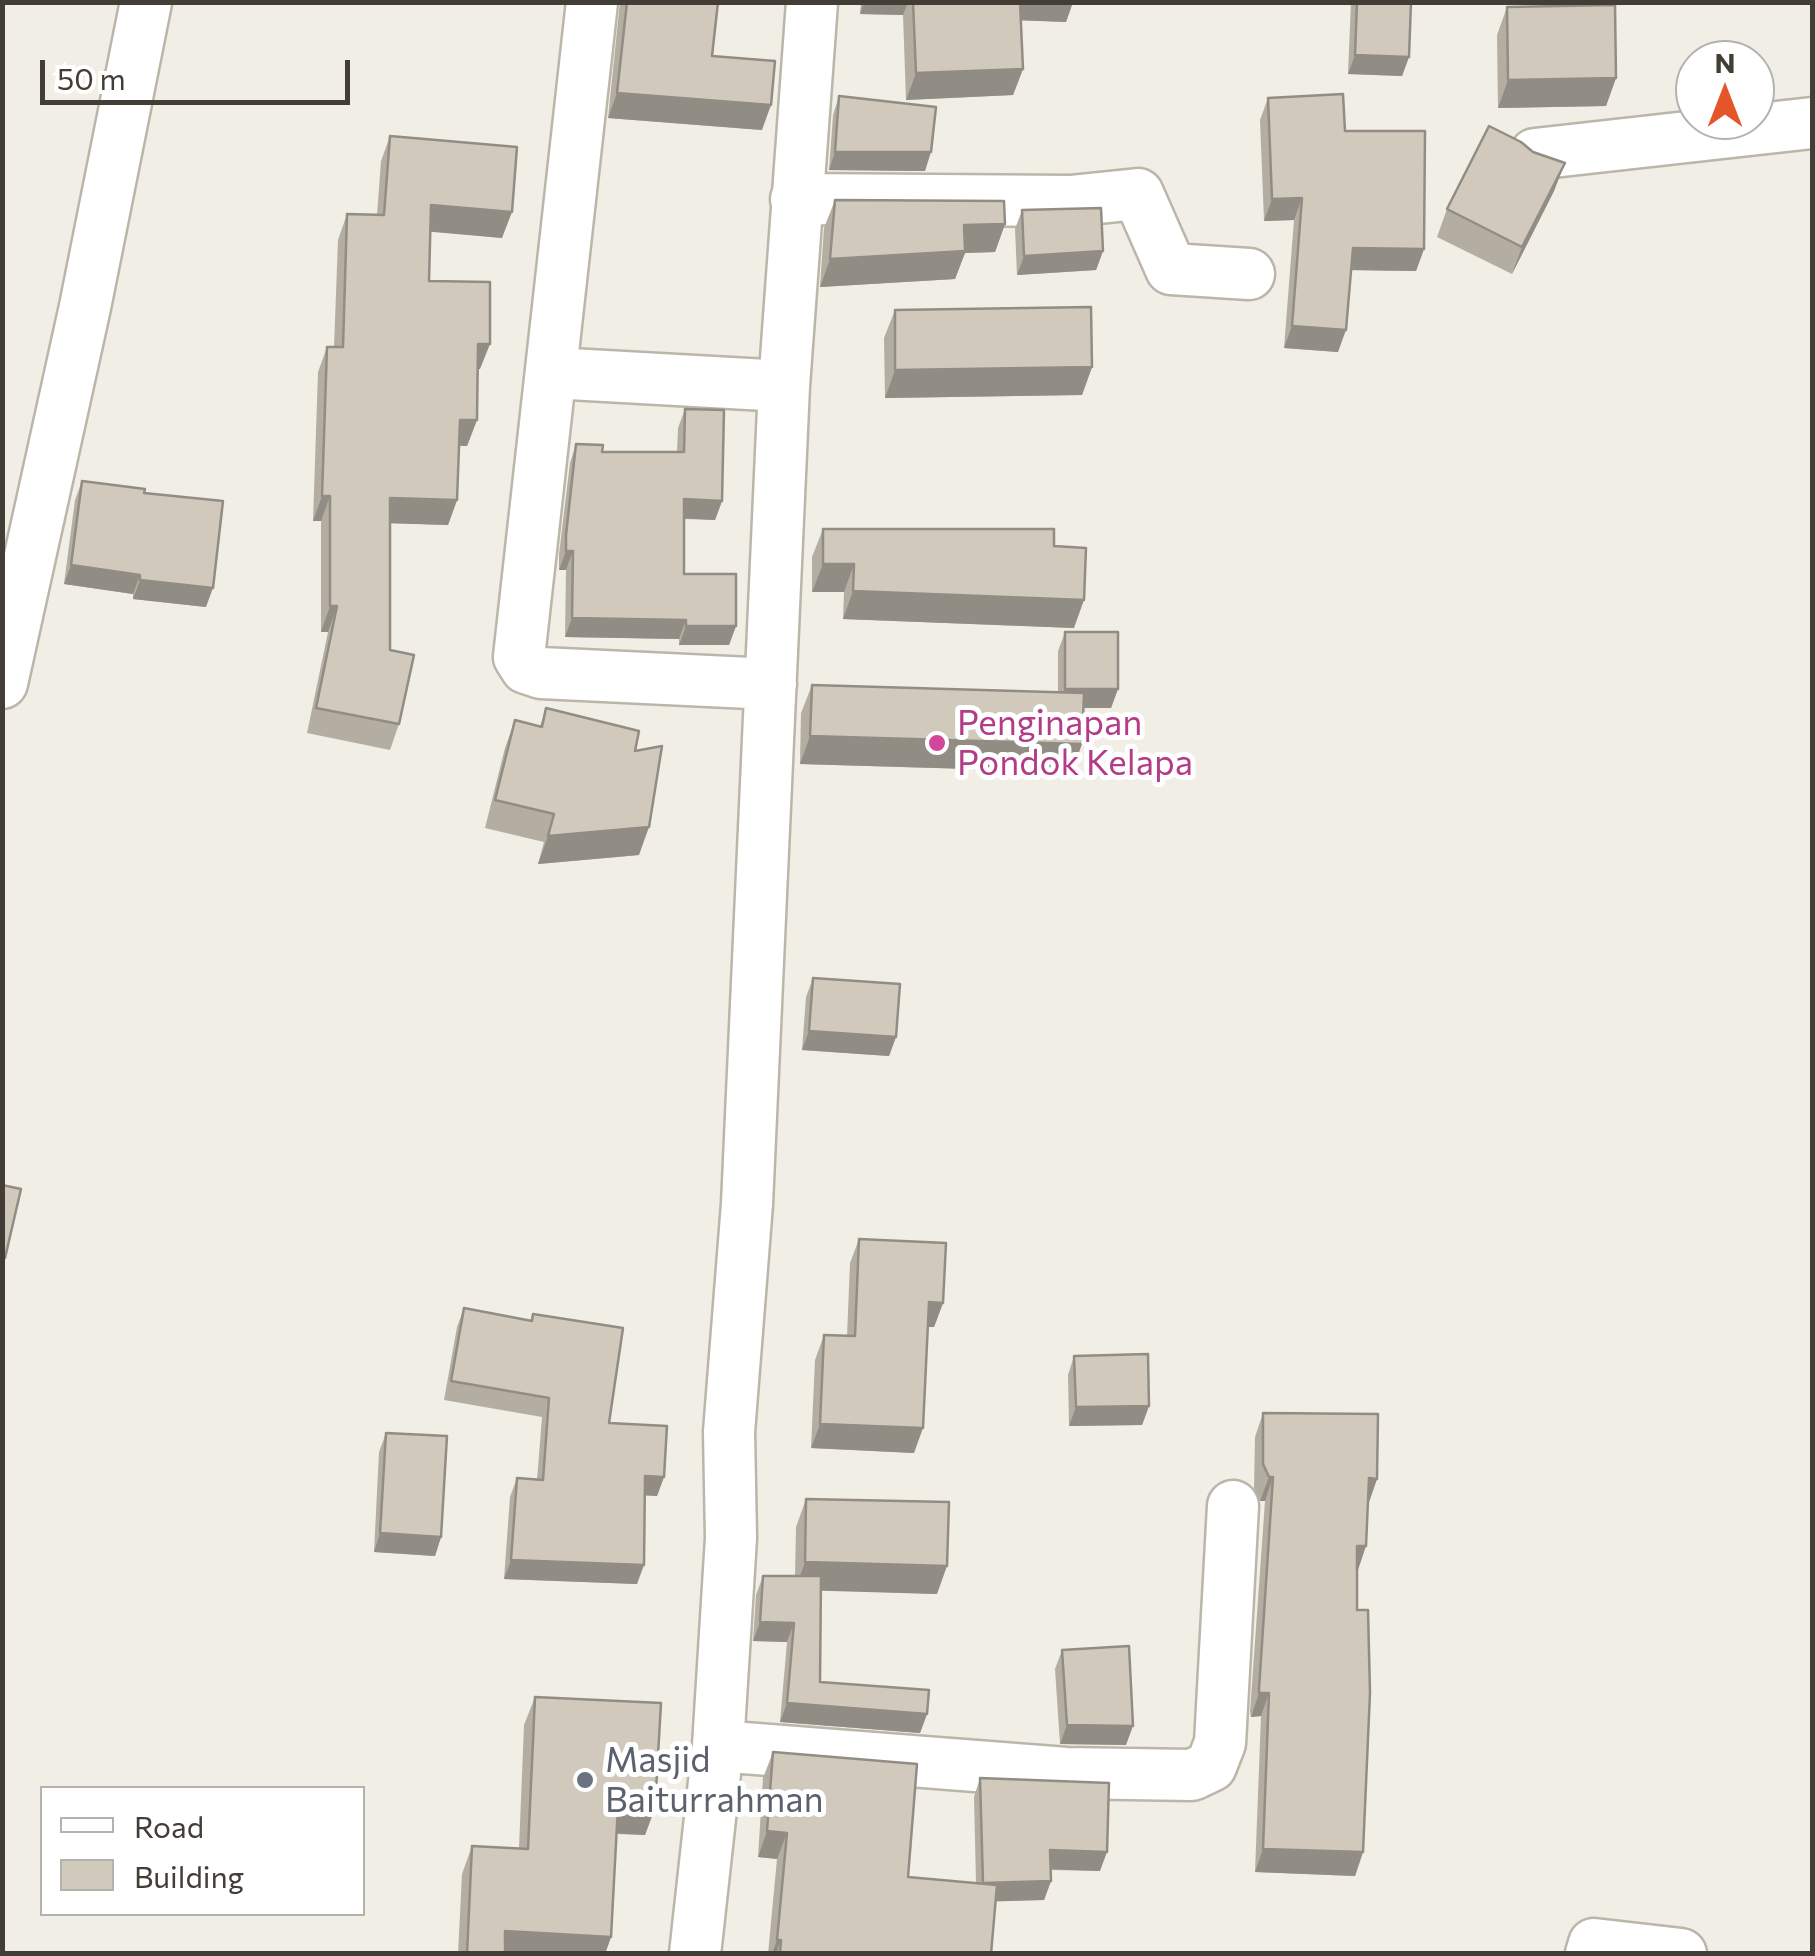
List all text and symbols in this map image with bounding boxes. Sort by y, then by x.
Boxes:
scale bar [45,40,355,102]
north arrow [1675,40,1775,140]
text: N [1715,45,1736,79]
text: 50 m [57,59,126,96]
place label: Penginapan Pondok Kelapa [957,702,1193,784]
marker: Penginapan Pondok Kelapa [926,732,948,754]
place label: Masjid Baiturrahman [605,1739,824,1821]
marker: Masjid Baiturrahman [574,1769,596,1791]
legend [40,1786,365,1916]
text: Road [134,1807,204,1844]
text: Building [134,1857,244,1894]

